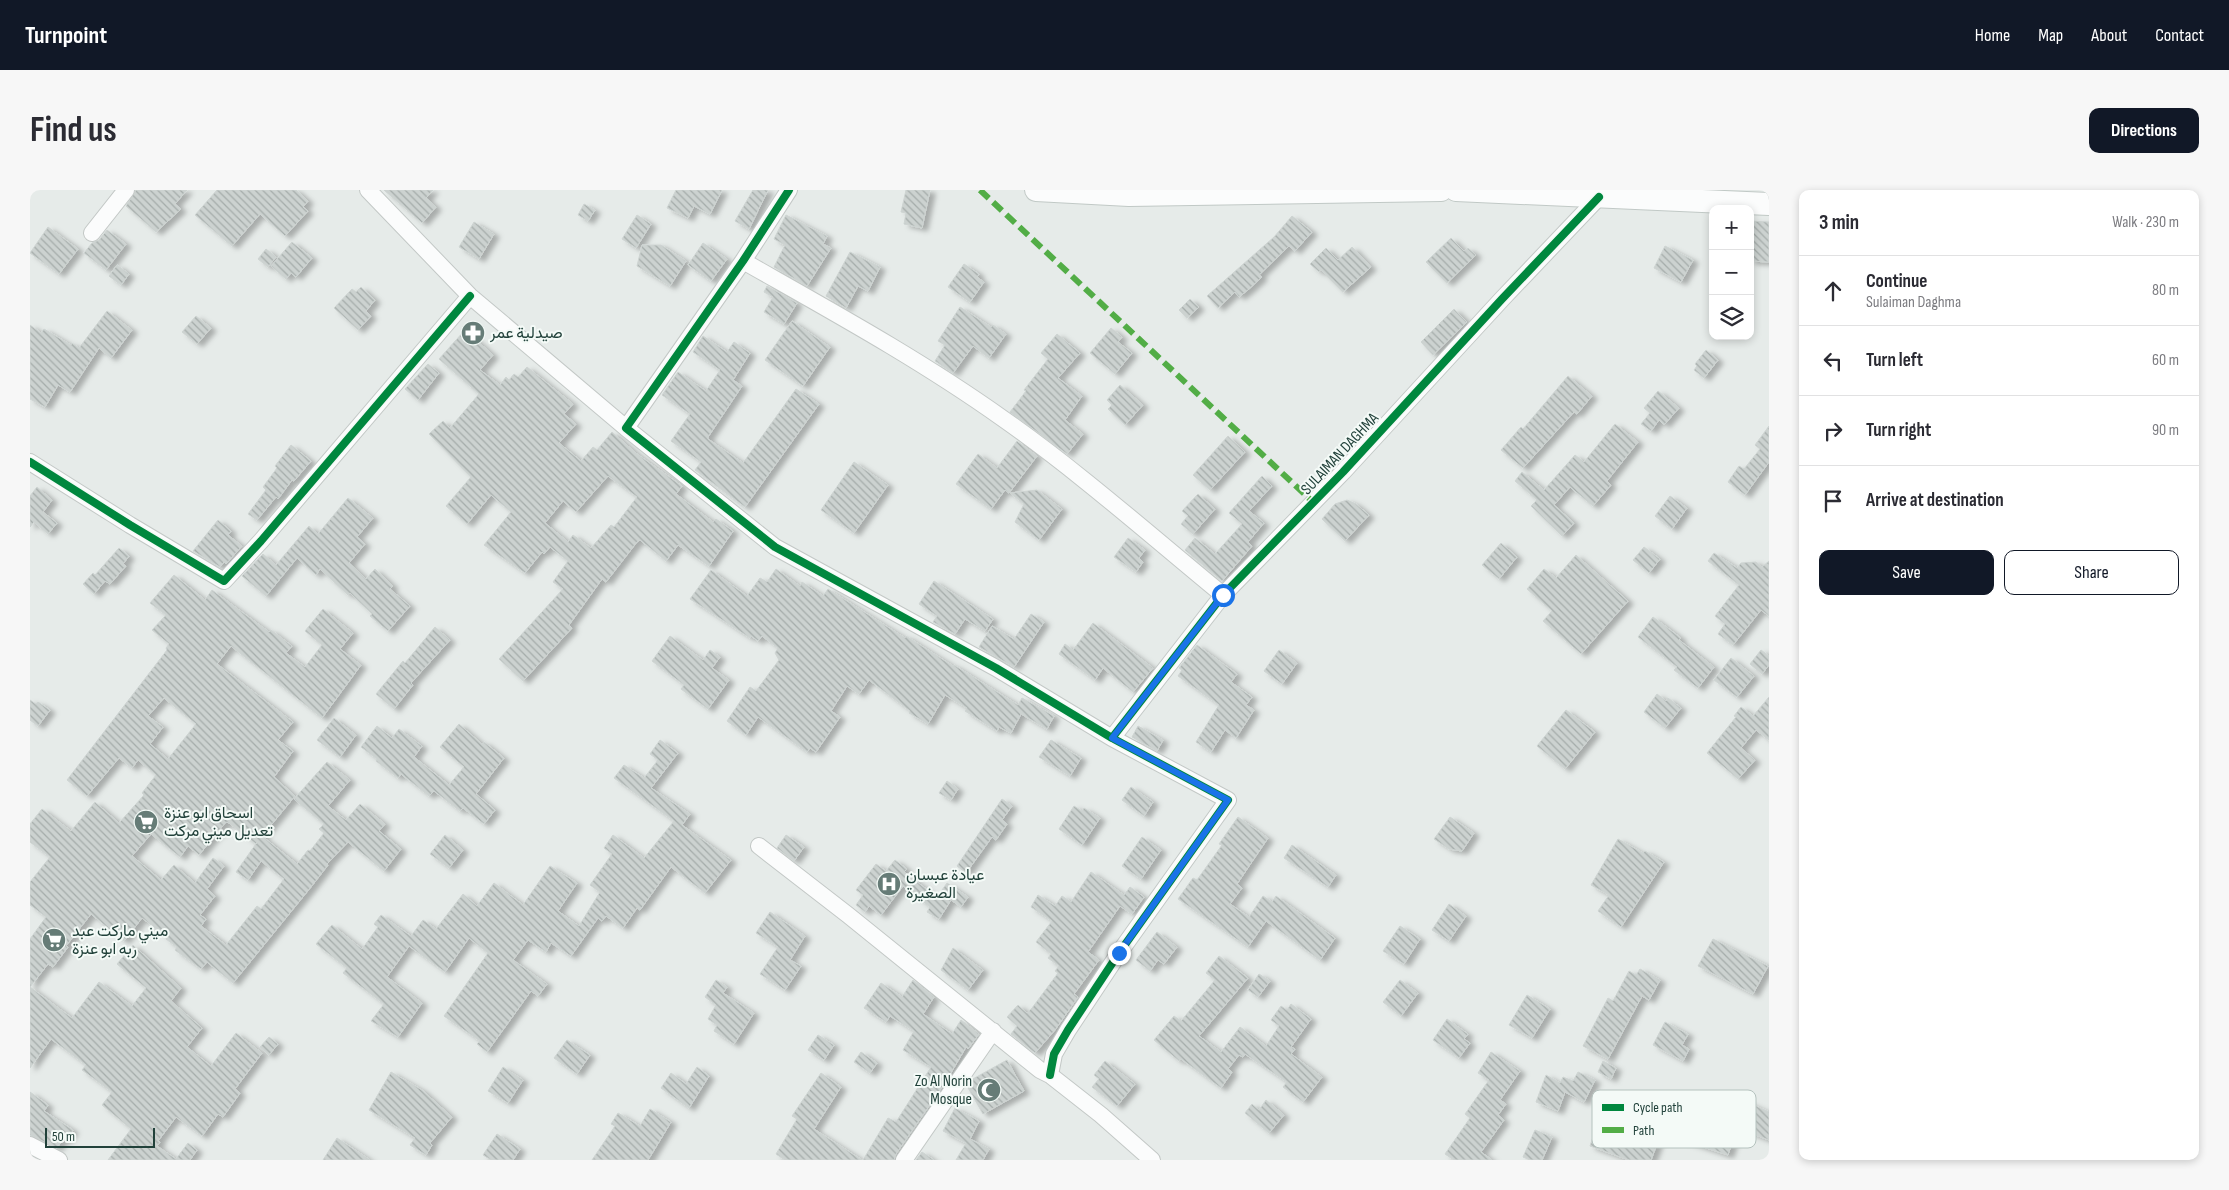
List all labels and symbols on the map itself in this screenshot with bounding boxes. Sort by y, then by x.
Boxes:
pharmacy icon: صيدلية عمر [460,320,486,346]
place label: صيدلية عمر [489,324,563,343]
street label: SULAIMAN DAGHMA [1297,409,1383,499]
route start [1212,584,1235,607]
place label: اسحاق ابو عنزة تعديل ميني مركت [164,804,273,844]
supermarket icon: اسحاق ابو عنزة تعديل ميني مركت [133,809,159,835]
place label: عيادة عبسان الصغيرة [906,866,984,903]
hospital icon: عيادة عبسان الصغيرة [876,871,902,897]
place label: ميني ماركت عبد ربه ابو عنزة [72,922,168,959]
supermarket icon: ميني ماركت عبد ربه ابو عنزة [41,927,67,953]
route end [1108,942,1131,965]
place label: Zo Al Norin Mosque [915,1072,972,1109]
mosque icon: Zo Al Norin Mosque [976,1077,1002,1103]
legend [1592,1090,1756,1148]
text: Cycle path [1633,1099,1683,1116]
text: Path [1633,1122,1654,1139]
scale bar [45,1125,155,1148]

